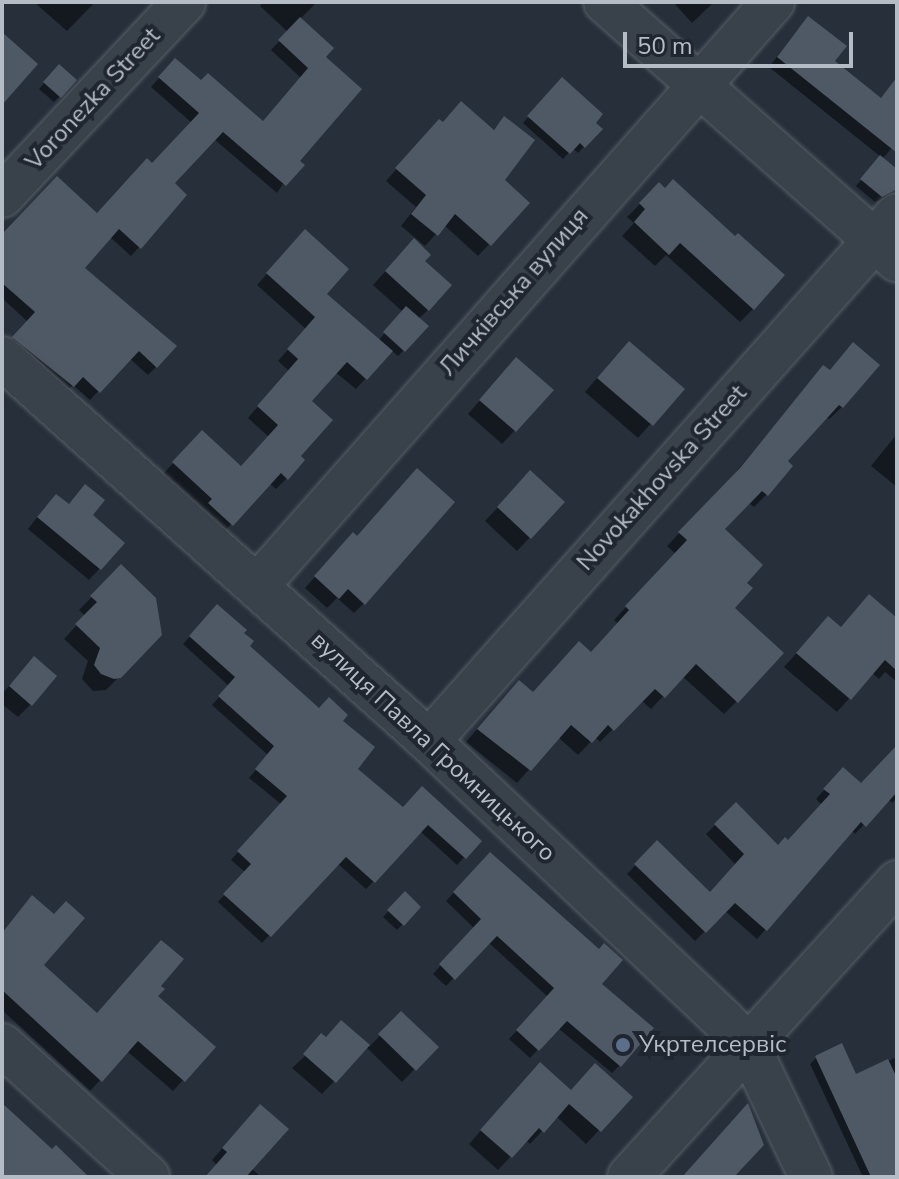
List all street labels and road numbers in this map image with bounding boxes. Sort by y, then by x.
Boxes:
street label: Voronezka Street [20,22,166,176]
street label: Личківська вулиця [433,202,595,382]
street label: Novokakhovska Street [571,379,753,577]
street label: вулиця Павла Громницького [305,626,561,868]

